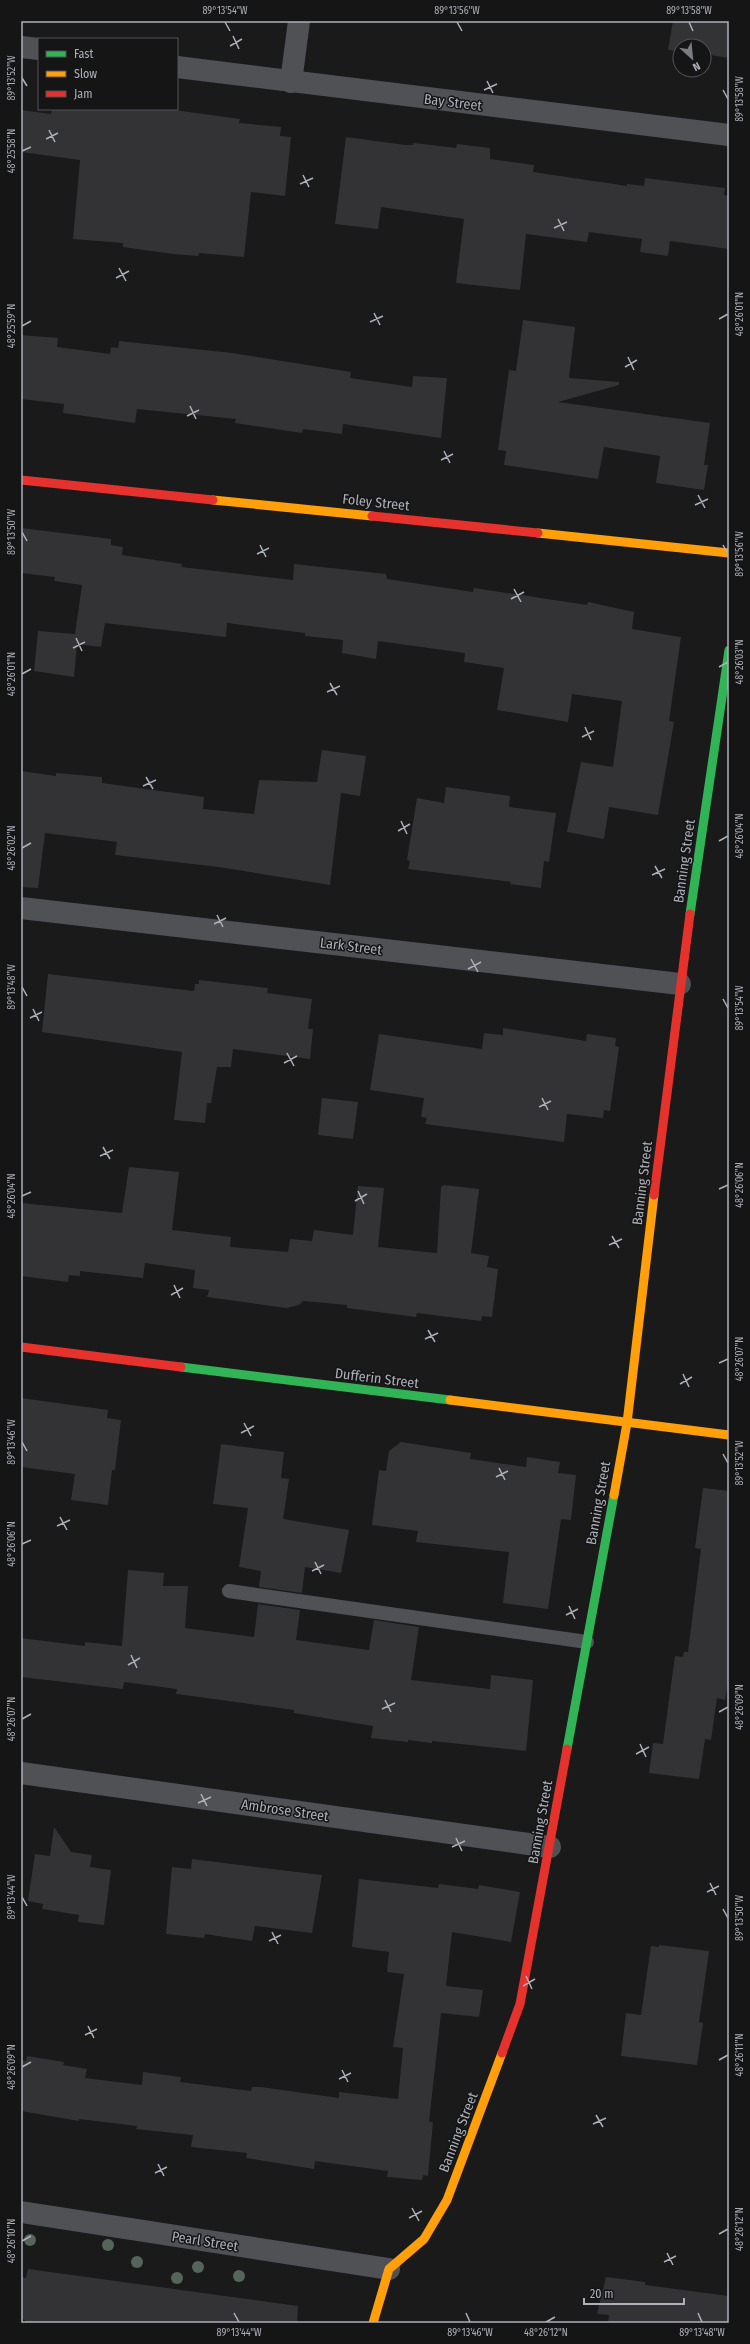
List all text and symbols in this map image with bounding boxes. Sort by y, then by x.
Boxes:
text: 89°13'54"W [202,5,248,17]
text: 89°13'56"W [434,5,480,17]
text: 89°13'58"W [666,5,712,17]
legend [38,38,178,110]
north arrow [672,38,712,78]
text: Fast [74,47,93,61]
text: 89°13'52"W [6,55,18,101]
text: N [690,59,702,74]
text: Slow [74,67,97,81]
text: 89°13'58"W [734,76,746,122]
text: Jam [74,87,92,101]
street label: Bay Street [423,91,483,115]
text: 48°25'58"N [6,129,18,173]
text: 48°26'01"N [734,292,746,336]
text: 48°25'59"N [6,304,18,348]
street label: Foley Street [342,491,411,515]
text: 89°13'50"W [6,509,18,555]
text: 89°13'56"W [734,531,746,577]
text: 48°26'03"N [734,639,746,685]
text: 48°26'01"N [6,652,18,696]
text: 48°26'04"N [734,813,746,859]
street label: Banning Street [670,818,699,904]
text: 48°26'02"N [6,826,18,870]
street label: Lark Street [319,934,383,959]
text: 89°13'48"W [6,964,18,1010]
text: 89°13'54"W [734,985,746,1031]
street label: Banning Street [629,1140,656,1226]
text: 48°26'06"N [734,1162,746,1208]
text: 48°26'04"N [6,1173,18,1219]
text: 48°26'07"N [734,1337,746,1381]
street label: Dufferin Street [334,1365,420,1392]
text: 89°13'46"W [6,1419,18,1465]
text: 89°13'52"W [734,1440,746,1486]
street label: Banning Street [583,1460,614,1546]
text: 48°26'06"N [6,1521,18,1567]
text: 48°26'09"N [734,1684,746,1730]
text: 48°26'07"N [6,1697,18,1741]
street label: Banning Street [525,1779,556,1865]
street label: Ambrose Street [240,1796,330,1825]
text: 89°13'44"W [6,1874,18,1919]
text: 89°13'50"W [734,1895,746,1941]
text: 48°26'11"N [734,2033,746,2077]
text: 48°26'09"N [6,2044,18,2090]
street label: Banning Street [435,2089,482,2175]
text: 48°26'12"N [734,2207,746,2251]
text: 48°26'10"N [6,2219,18,2263]
street label: Pearl Street [171,2228,240,2255]
scale bar [584,2280,684,2306]
text: 20 m [590,2287,614,2301]
text: 89°13'44"W [217,2327,262,2339]
text: 89°13'46"W [447,2327,493,2339]
text: 48°26'12"N [524,2327,568,2339]
text: 89°13'48"W [679,2327,725,2339]

